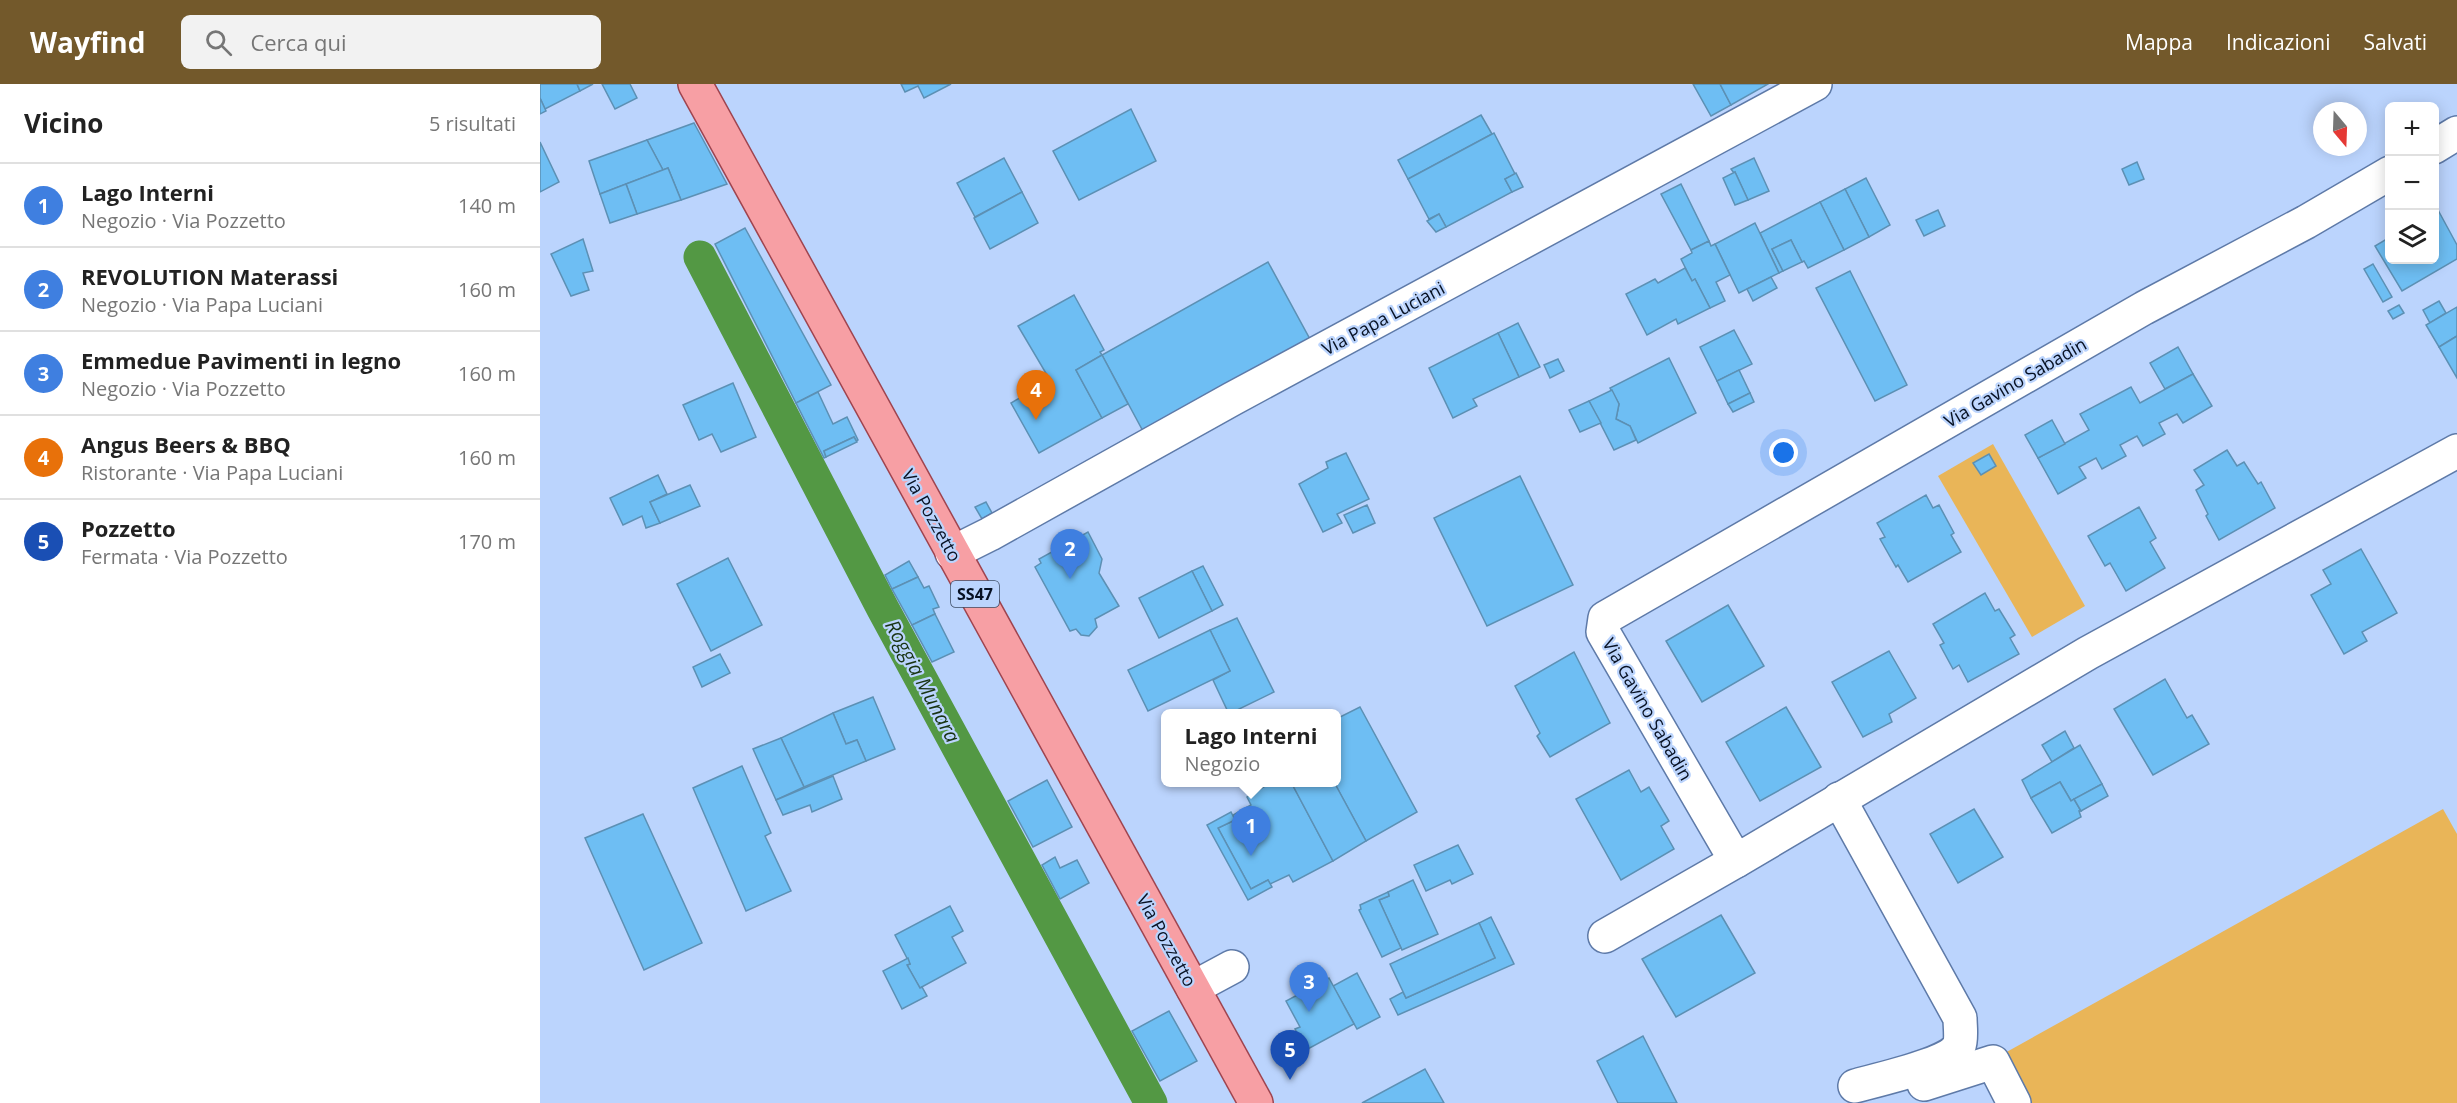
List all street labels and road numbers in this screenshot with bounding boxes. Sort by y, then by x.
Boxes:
street label: Via Papa Luciani [1317,276,1449,360]
street label: Via Gavino Sabadin [1939,331,2091,433]
street label: Via Pozzetto [897,464,967,566]
road number: SS47 [951,581,999,607]
street label: Via Gavino Sabadin [1597,633,1699,785]
street label: Via Pozzetto [1132,889,1202,991]

